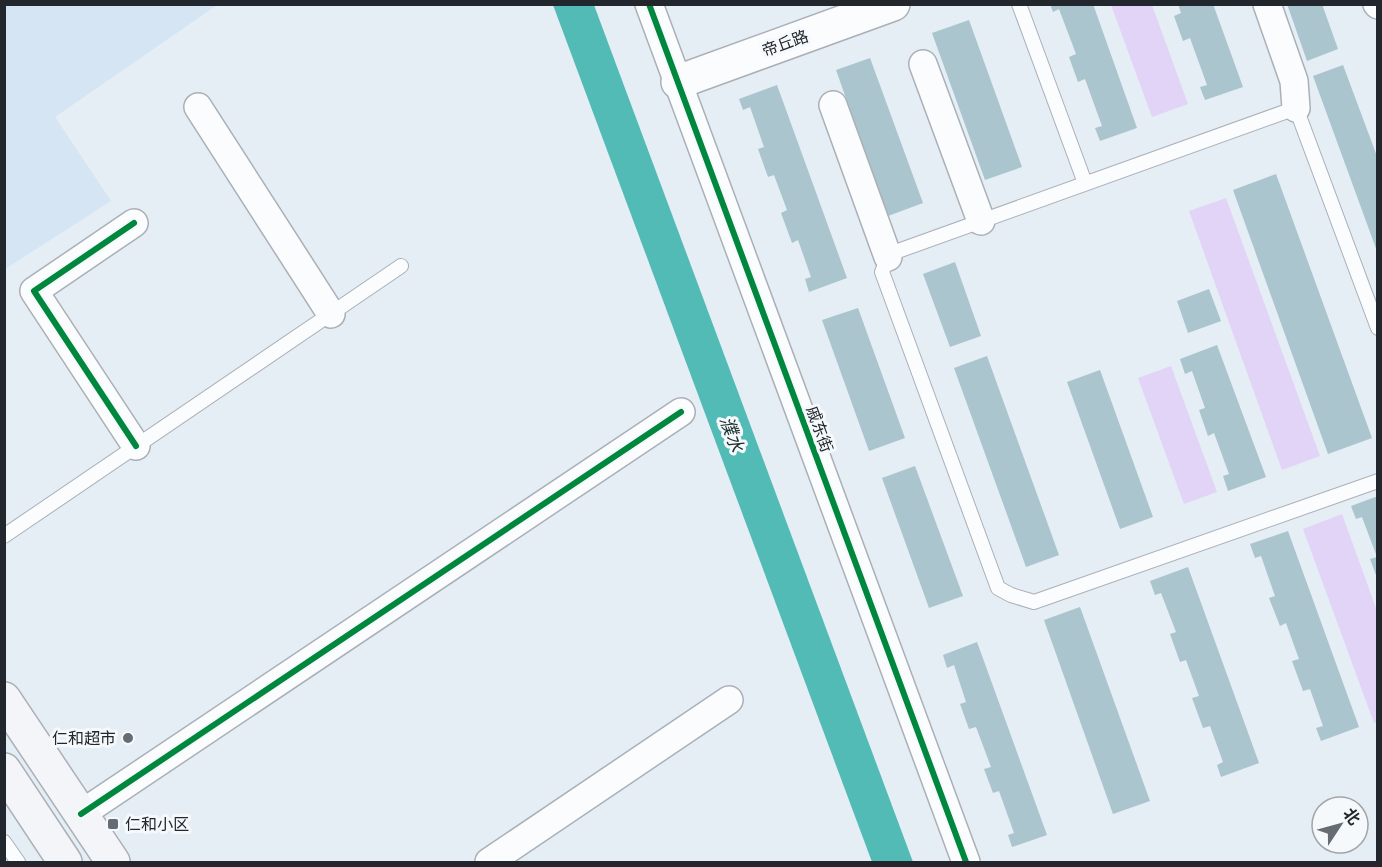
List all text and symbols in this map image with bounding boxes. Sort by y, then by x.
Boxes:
street label: 帝丘路 [759,25,811,61]
street label: 戚东街 [802,403,838,455]
water label: 濮水 [715,413,749,456]
place label: 仁和超市 [52,728,116,748]
marker: 仁和超市 [121,731,135,745]
north arrow [1310,795,1370,855]
text: 北 [1339,804,1365,829]
place label: 仁和小区 [125,814,189,834]
marker: 仁和小区 [106,817,120,831]

